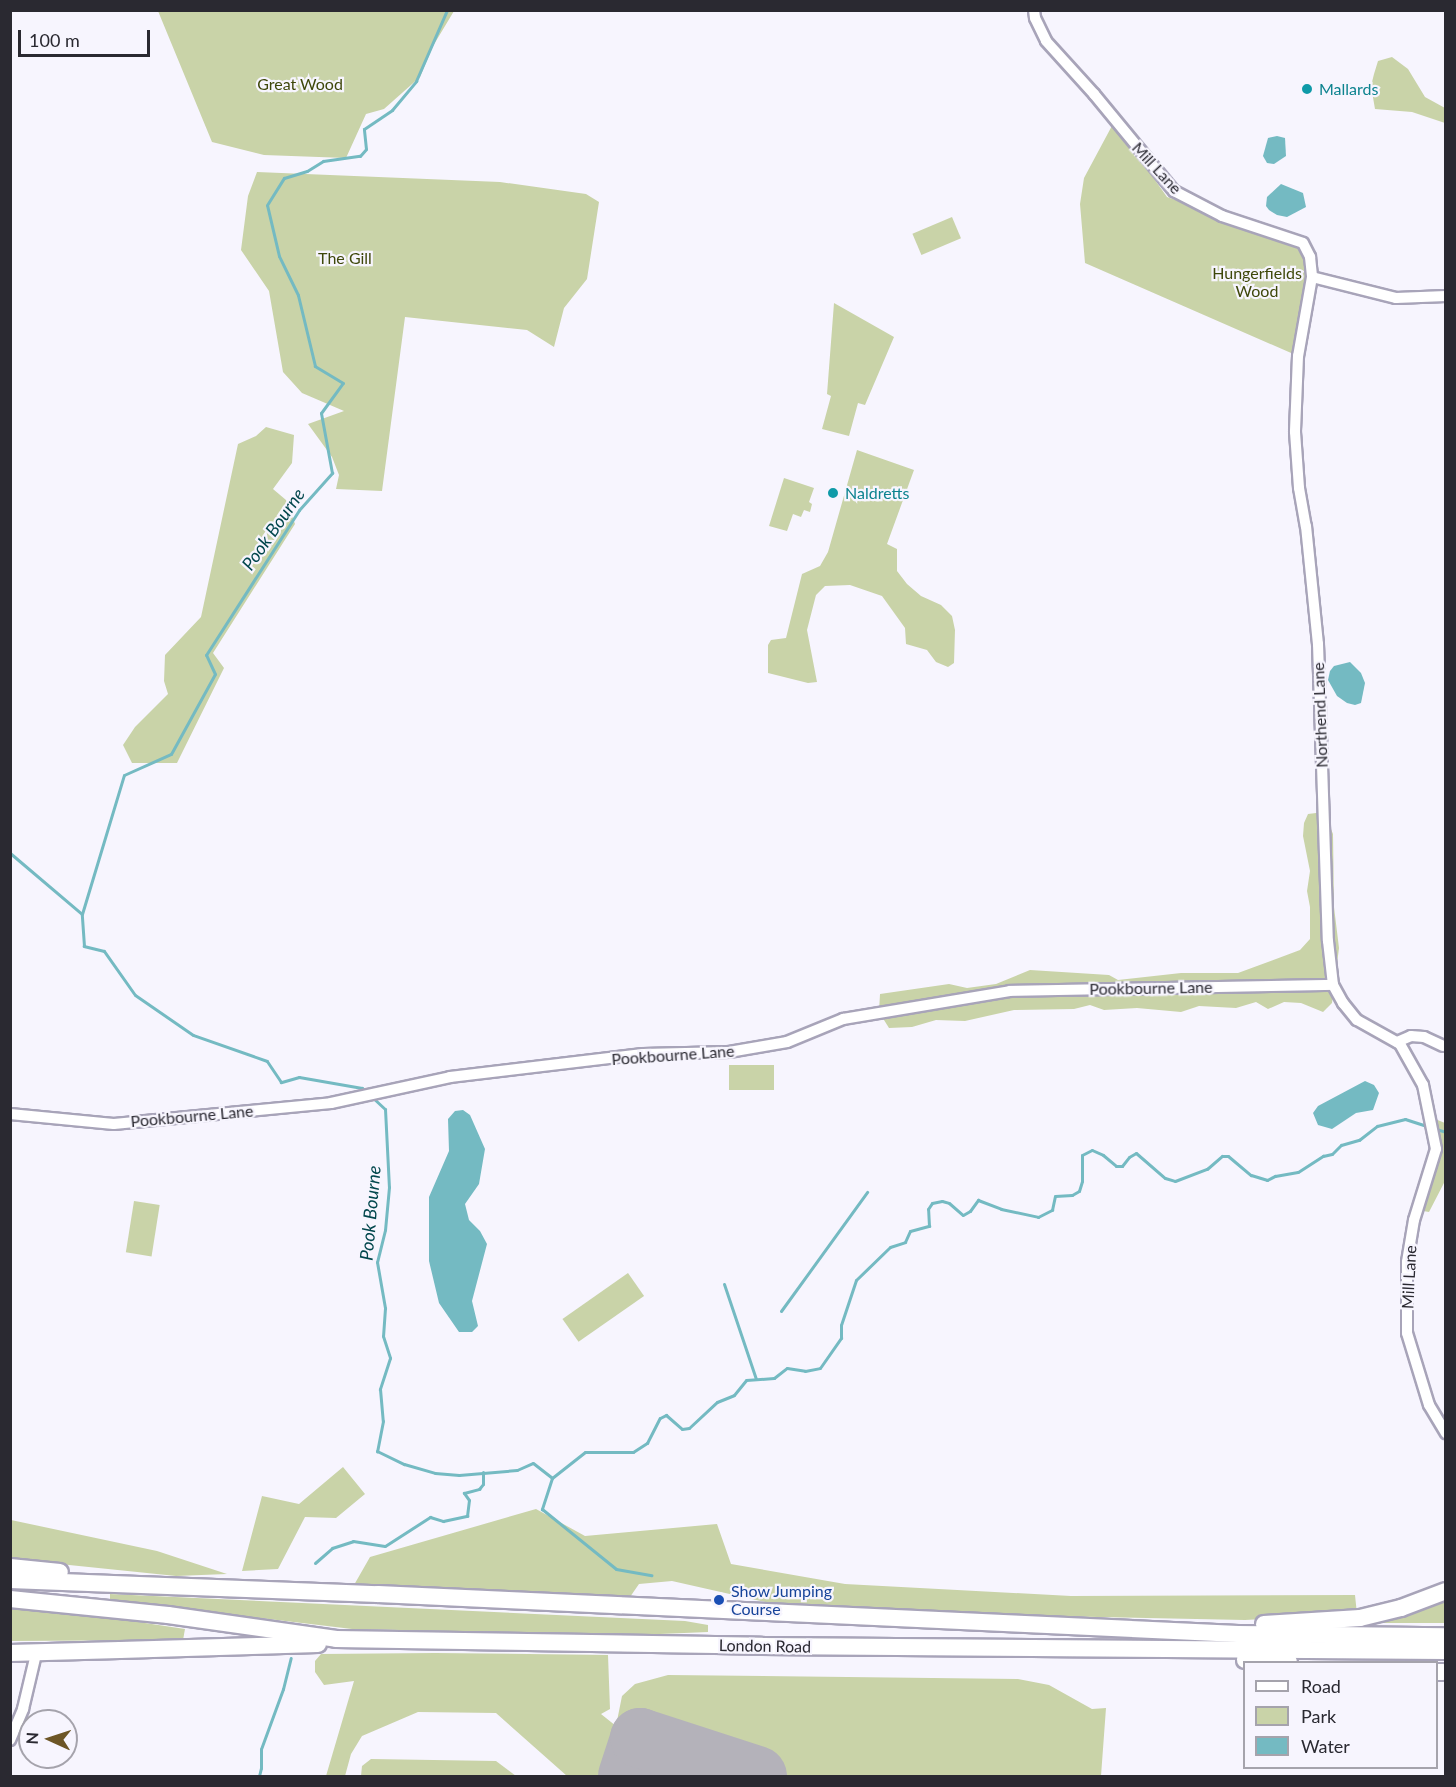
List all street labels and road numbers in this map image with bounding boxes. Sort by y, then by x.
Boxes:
street label: Mill Lane [1128,138,1186,198]
street label: Northend Lane [1309,662,1331,768]
street label: Pookbourne Lane [1089,977,1213,999]
street label: Pookbourne Lane [611,1041,735,1069]
street label: Pookbourne Lane [130,1101,254,1131]
street label: Mill Lane [1398,1245,1420,1309]
street label: London Road [719,1636,811,1656]

